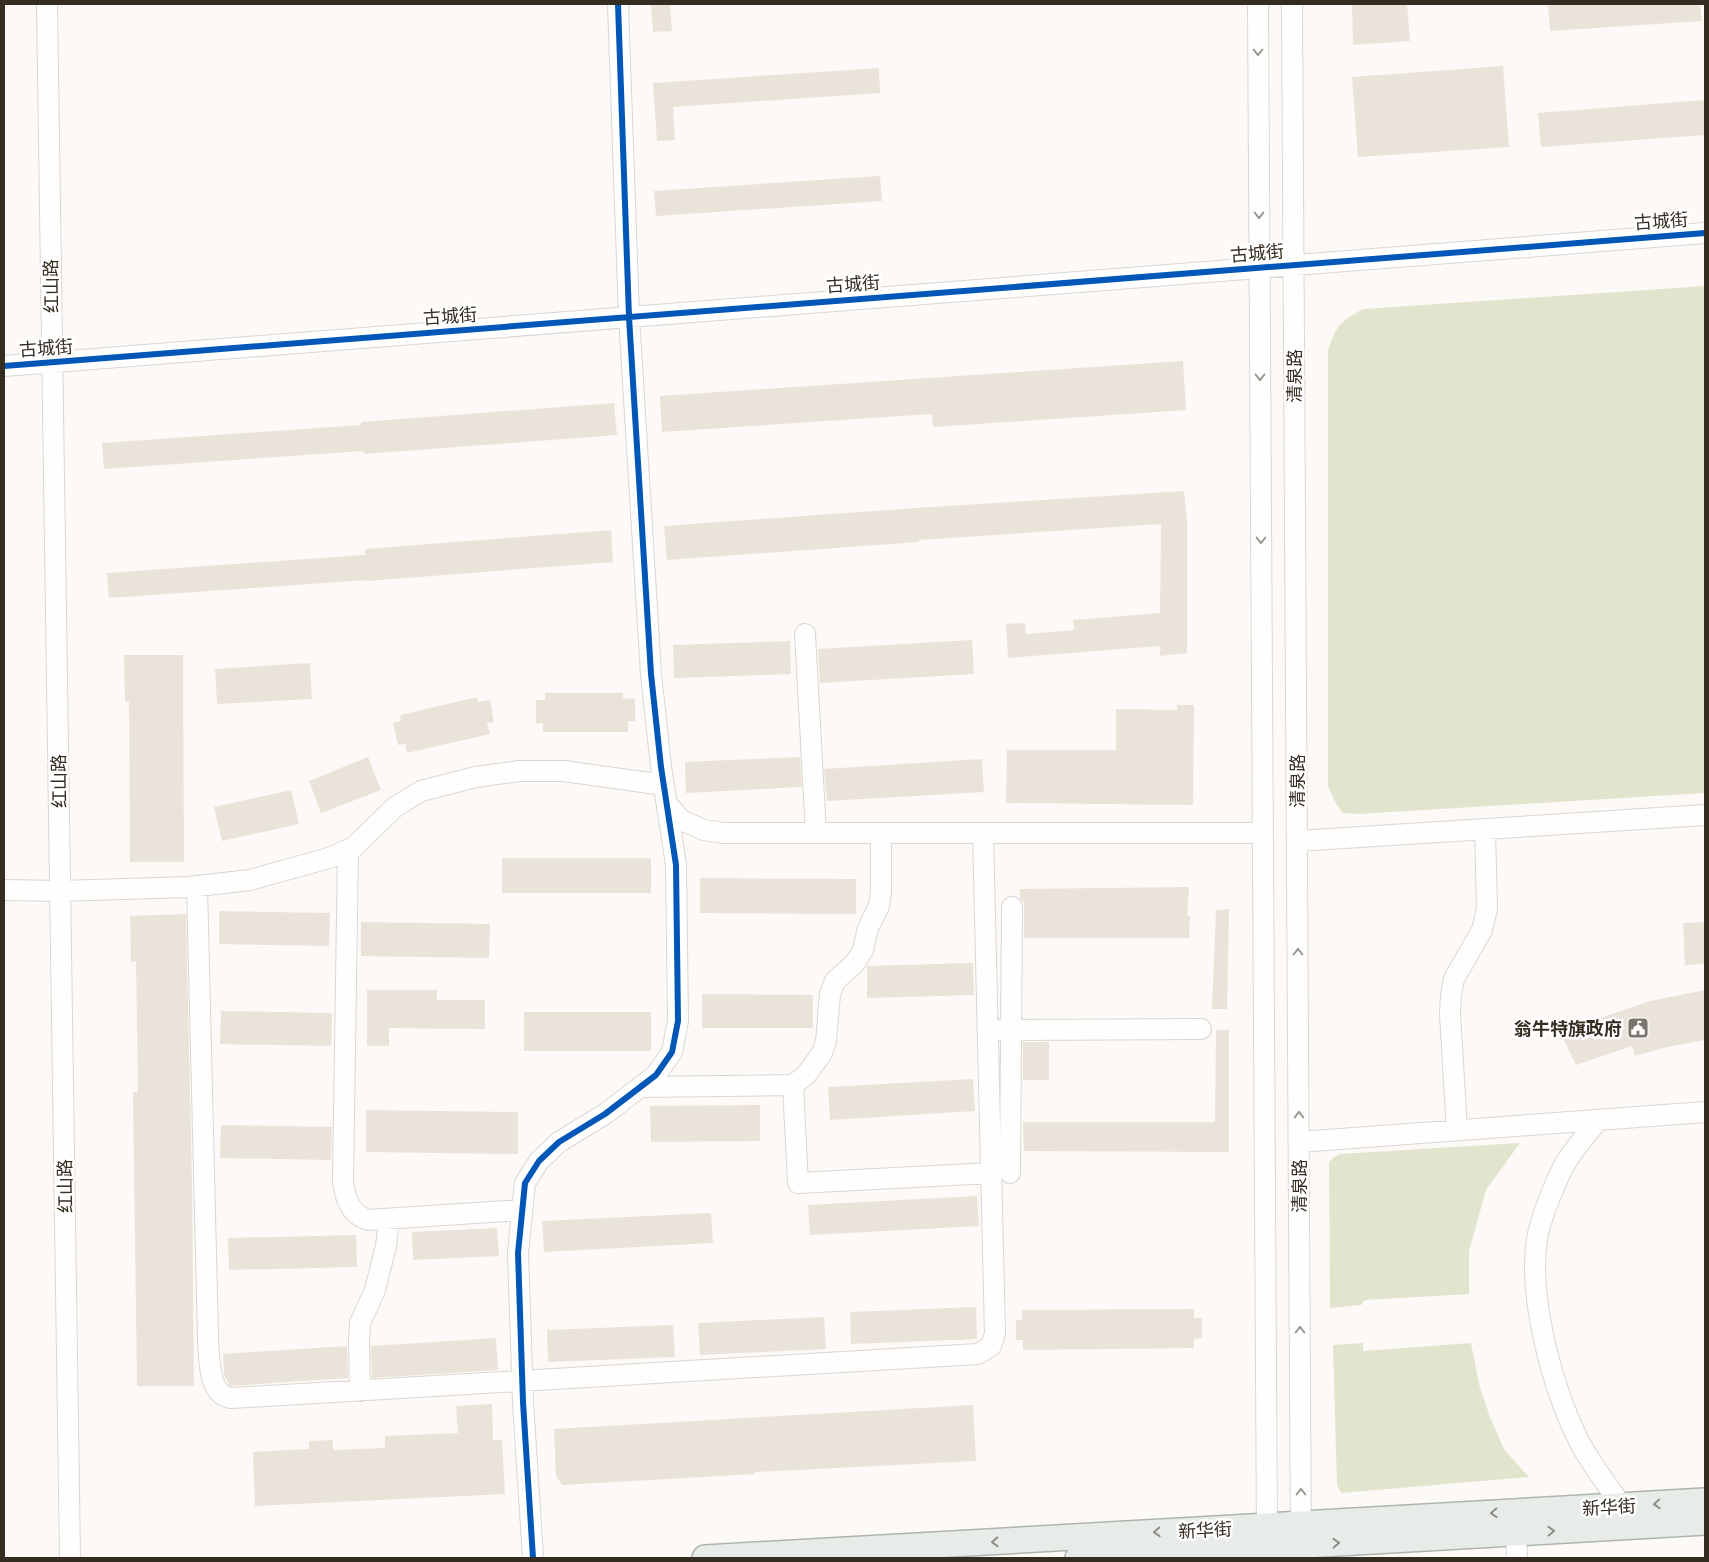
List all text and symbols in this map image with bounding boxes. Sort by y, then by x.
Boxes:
one-way arrow [1253,49,1263,57]
street label: 古城街 [1633,209,1689,233]
one-way arrow [1254,212,1264,219]
street label: 古城街 [1229,240,1285,266]
street label: 红山路 [40,259,62,313]
street label: 古城街 [825,272,881,296]
street label: 古城街 [422,304,478,328]
street label: 古城街 [18,336,74,360]
street label: 清泉路 [1284,349,1305,403]
one-way arrow [1255,374,1265,382]
one-way arrow [1256,536,1266,544]
street label: 红山路 [48,754,70,808]
street label: 清泉路 [1287,754,1308,808]
one-way arrow [1293,948,1303,956]
public building icon: 翁牛特旗政府 [1626,1016,1650,1040]
place label: 翁牛特旗政府 [1514,1018,1622,1039]
one-way arrow [1294,1110,1304,1118]
street label: 红山路 [54,1159,76,1213]
street label: 清泉路 [1289,1159,1310,1213]
one-way arrow [1295,1325,1305,1333]
one-way arrow [1296,1488,1306,1496]
street label: 新华街 [1581,1495,1637,1519]
one-way arrow [1652,1499,1660,1510]
one-way arrow [1490,1508,1498,1519]
street label: 新华街 [1177,1518,1233,1542]
one-way arrow [1547,1525,1555,1536]
one-way arrow [1153,1527,1161,1538]
one-way arrow [991,1536,999,1547]
one-way arrow [1332,1538,1340,1549]

